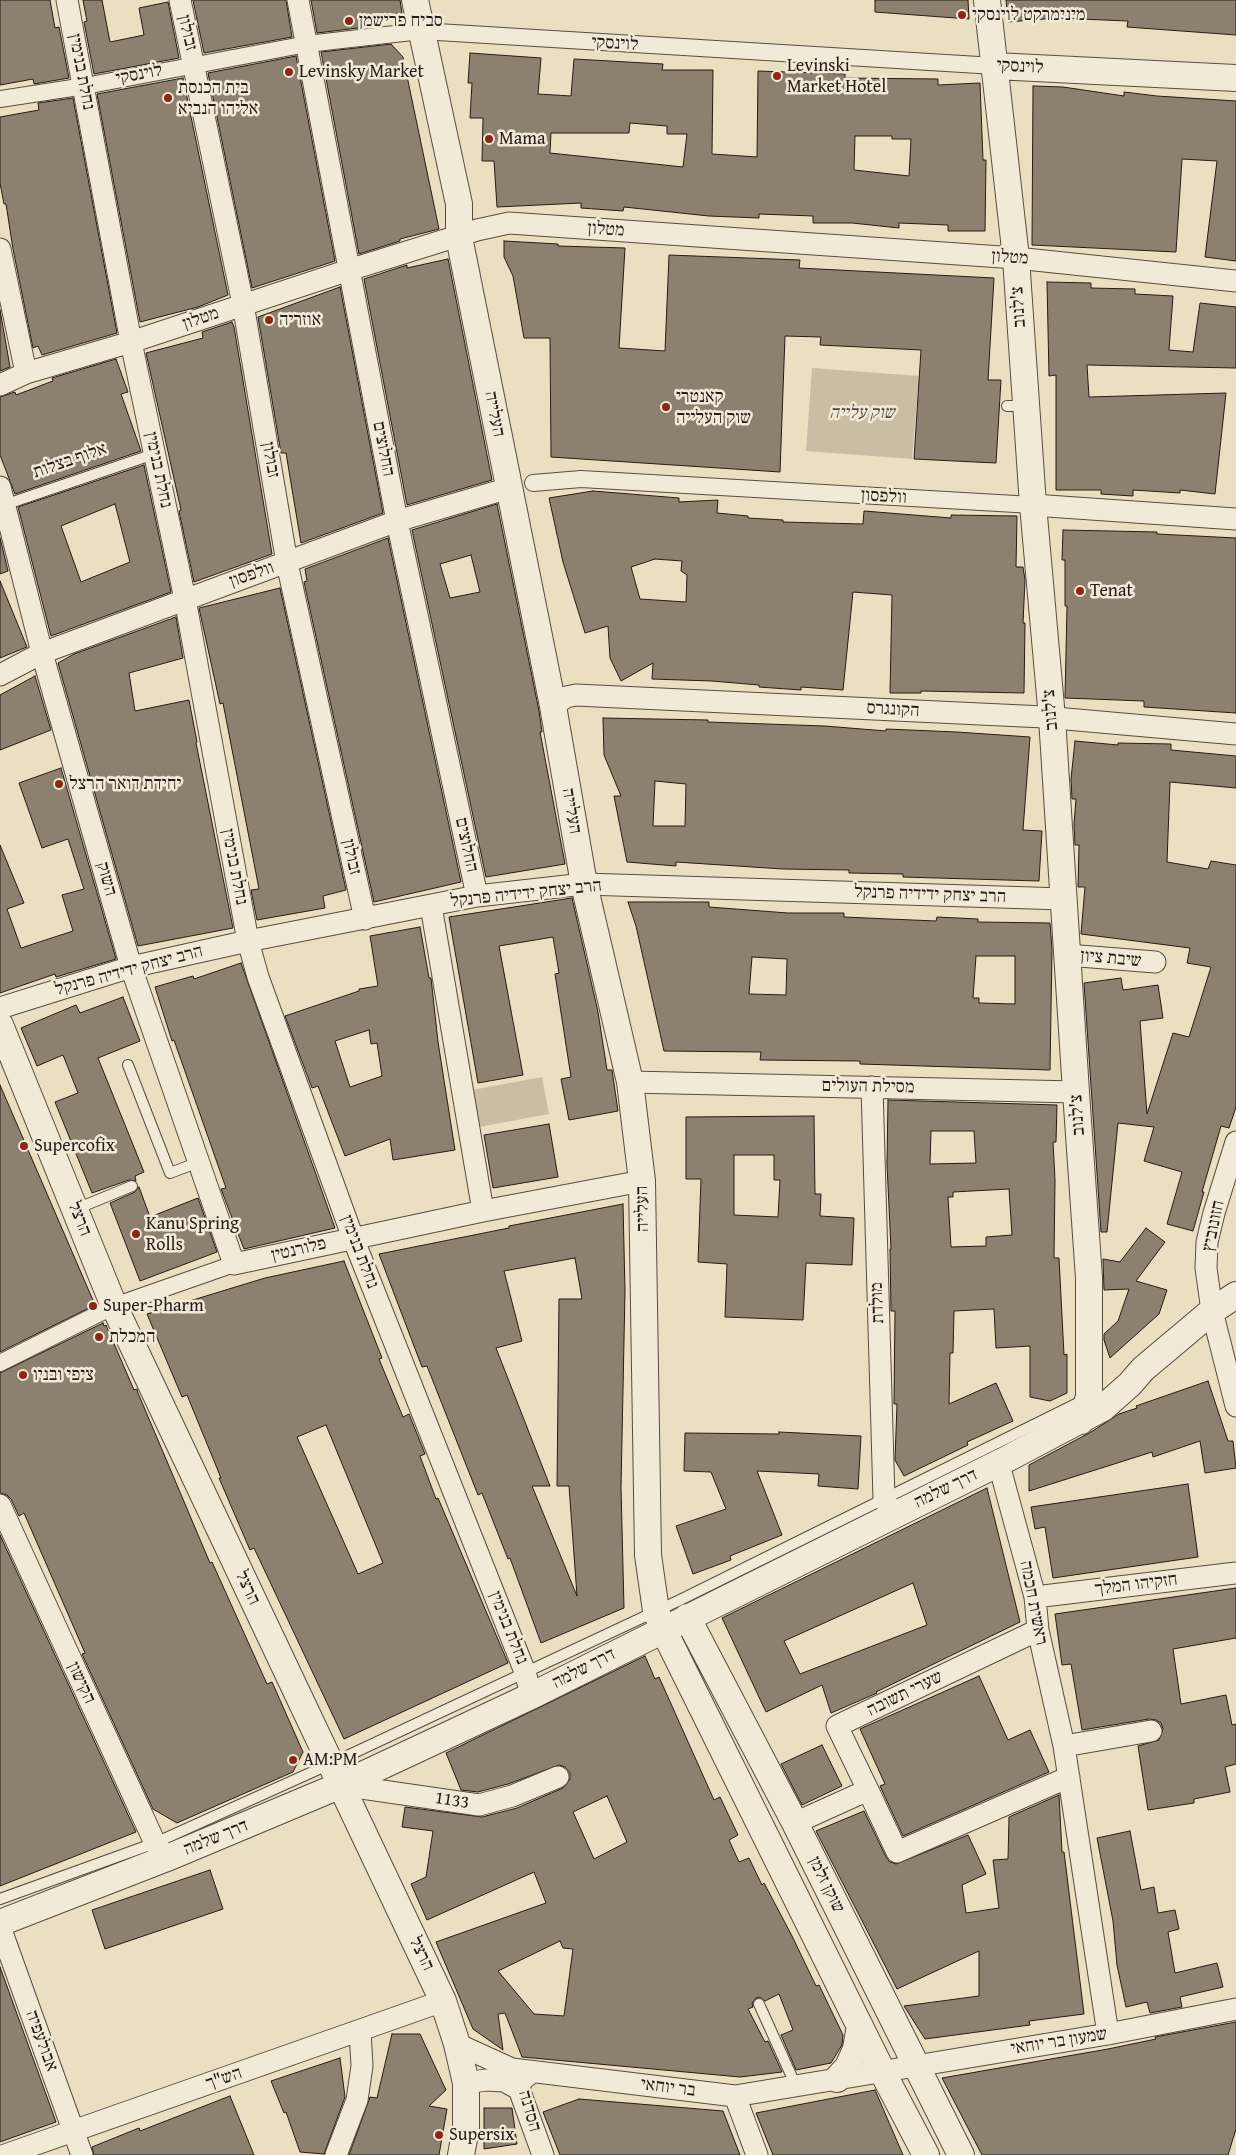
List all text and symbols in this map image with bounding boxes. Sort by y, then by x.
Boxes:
place label: מינימרקט לוינסקי [972,4,1086,26]
marker: מינימרקט לוינסקי [956,9,968,21]
place label: סביח פרישמן [359,10,443,32]
street label: זבולון [172,13,202,53]
marker: סביח פרישמן [343,15,355,27]
street label: נחלת בנימין [63,32,99,112]
street label: לוינסקי [591,32,639,56]
place label: Levinski Market Hotel [787,55,886,98]
street label: לוינסקי [996,55,1044,79]
street label: לוינסקי [114,60,164,90]
place label: Levinsky Market [299,61,424,83]
marker: Levinsky Market [283,66,295,78]
marker: Levinski Market Hotel [771,70,783,82]
place label: בית הכנסת אליהו הנביא [178,77,258,120]
marker: בית הכנסת אליהו הנביא [162,92,174,104]
place label: Mama [499,128,545,150]
marker: Mama [483,133,495,145]
street label: מטלון [587,218,625,242]
street label: מטלון [991,246,1029,270]
street label: צ'לנוב [1007,285,1031,329]
street label: מטלון [180,303,222,335]
place label: אוזריה [279,309,321,331]
marker: אוזריה [263,314,275,326]
place label: קאנטרי שוק העלייה [676,386,751,428]
street label: העלייה [479,389,509,439]
marker: קאנטרי שוק העלייה [660,401,672,413]
park label: שוק עלייה [829,402,895,424]
street label: החלוצים [367,420,399,478]
street label: נחלת בנימין [139,430,177,510]
street label: אלוף בצלות [30,438,110,484]
street label: זבולון [256,440,284,480]
street label: וולפסון [860,485,908,509]
street label: וולפסון [227,557,277,593]
place label: Tenat [1090,580,1133,602]
marker: Tenat [1074,585,1086,597]
street label: צ'לנוב [1038,688,1064,732]
street label: הקונגרס [866,698,920,722]
place label: יחידת דואר הרצל [69,773,181,795]
marker: יחידת דואר הרצל [53,778,65,790]
street label: העלייה [556,786,586,836]
street label: החלוצים [450,815,482,875]
street label: נחלת בנימין [216,827,252,907]
street label: זבולון [337,837,365,877]
street label: השוק [91,859,121,899]
street label: הרב יצחק ידידיה פרנקל [449,875,603,913]
street label: הרב יצחק ידידיה פרנקל [853,882,1007,908]
street label: הרב יצחק ידידיה פרנקל [53,941,205,1001]
street label: שיבת ציון [1080,946,1142,972]
street label: מסילת העולים [821,1075,915,1099]
street label: צ'לנוב [1066,1093,1090,1137]
place label: Supercofix [34,1135,115,1157]
marker: Supercofix [18,1140,30,1152]
street label: העלייה [632,1186,654,1232]
street label: הרצל [62,1199,96,1239]
street label: חזונוביץ [1198,1199,1230,1253]
street label: נחלת בנימין [335,1212,383,1292]
place label: Kanu Spring Rolls [146,1213,239,1256]
marker: Kanu Spring Rolls [130,1228,142,1240]
street label: פלורנטין [269,1233,329,1267]
street label: מולדת [866,1282,890,1324]
place label: Super-Pharm [103,1295,204,1317]
marker: Super-Pharm [87,1300,99,1312]
place label: המכלת [109,1326,156,1348]
marker: המכלת [93,1331,105,1343]
place label: ציפי ובניו [33,1364,94,1386]
marker: ציפי ובניו [17,1369,29,1381]
street label: דרך שלמה [911,1464,981,1514]
street label: ראשית חכמה [1014,1559,1052,1647]
street label: הרצל [230,1567,264,1609]
street label: חזקיהו המלך [1093,1569,1179,1601]
street label: נחלת בנימין [484,1588,532,1668]
street label: דרך שלמה [549,1644,619,1694]
street label: הקישון [62,1659,100,1707]
street label: שערי תשובה [864,1666,946,1722]
place label: AM:PM [303,1749,357,1771]
marker: AM:PM [287,1754,299,1766]
street label: 1133 [433,1788,471,1814]
street label: דרך שלמה [180,1815,252,1861]
street label: שוקן זלמן [803,1853,849,1917]
street label: הרצל [404,1933,438,1975]
street label: אבולעפיה [20,2007,62,2075]
street label: שמעון בר יוחאי [1009,2024,1109,2060]
street label: הש"ך [203,2063,245,2095]
street label: בר יוחאי [639,2074,697,2102]
street label: הסדנה [513,2088,545,2134]
place label: Supersix [449,2124,514,2146]
marker: Supersix [433,2129,445,2141]

